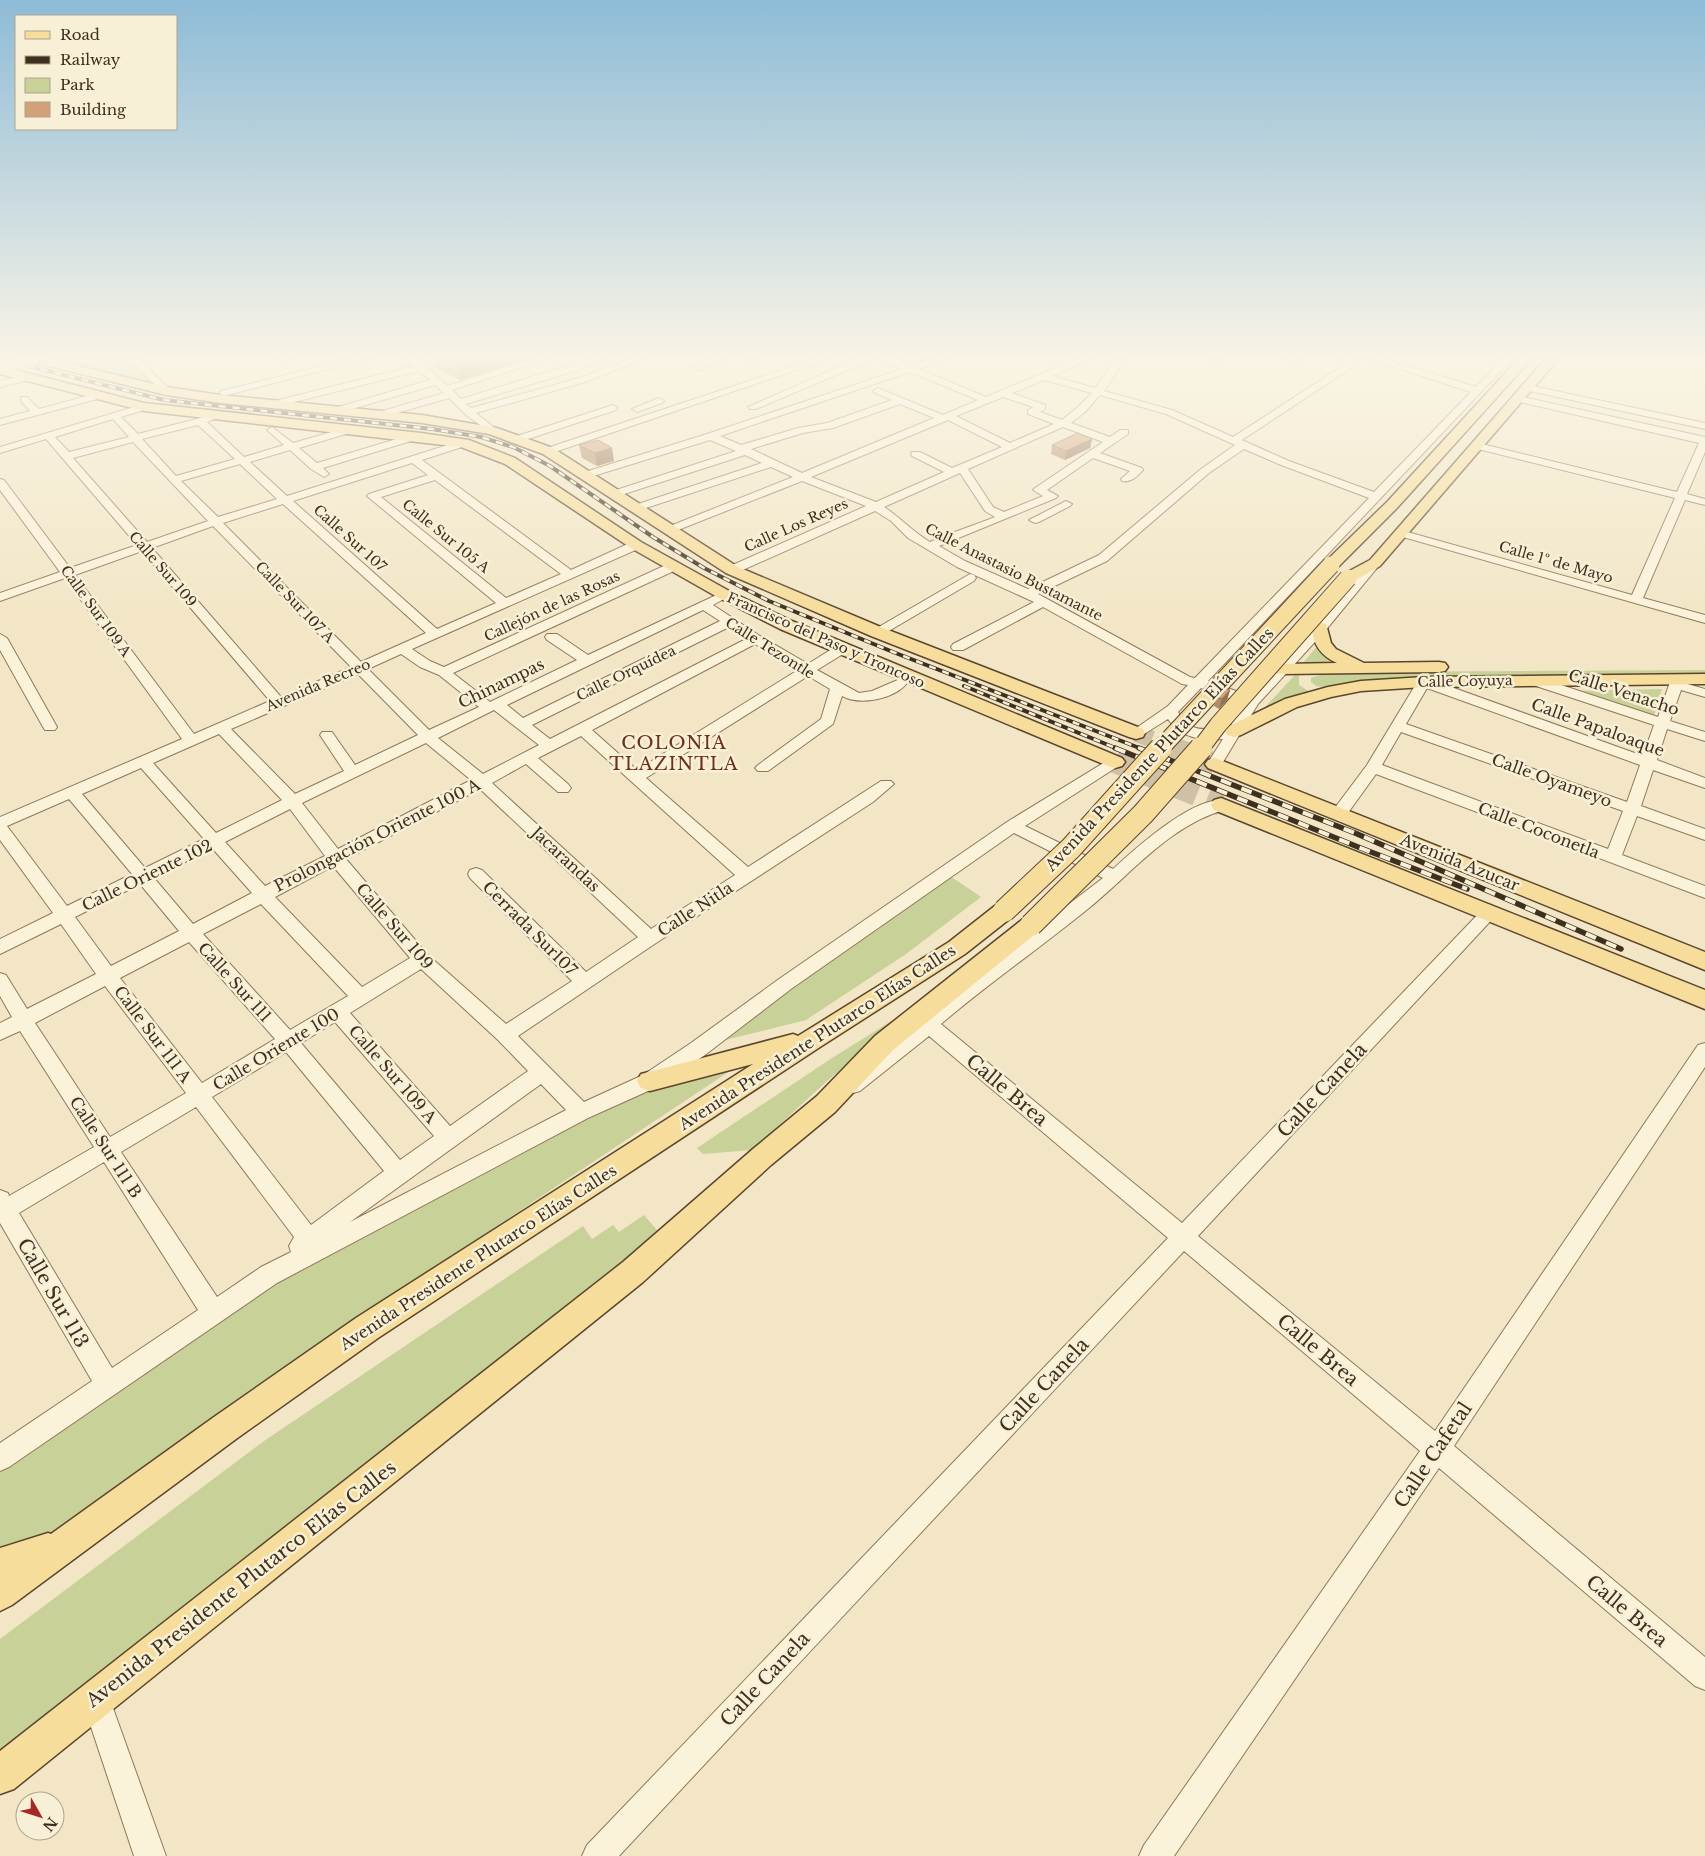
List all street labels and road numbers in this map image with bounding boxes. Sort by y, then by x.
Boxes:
street label: Calle Los Reyes [741,494,851,556]
street label: Calle Sur 105 A [399,495,494,577]
street label: Calle Sur 107 [310,500,391,576]
street label: Calle Anastasio Bustamante [922,519,1106,625]
street label: Calle Sur 109 [125,528,201,610]
street label: Calle 1º de Mayo [1497,537,1615,587]
street label: Calle Sur 107 A [252,557,339,647]
street label: Calle Sur 109 A [57,562,135,660]
street label: Callejón de las Rosas [481,567,623,645]
street label: Francisco del Paso y Troncoso [724,588,928,692]
street label: Calle Tezontle [722,613,818,683]
street label: Avenida Presidente Plutarco Elías Calles [1040,623,1278,876]
street label: Calle Orquídea [573,641,679,705]
street label: Chinampas [455,654,547,712]
street label: Avenida Recreo [262,655,373,716]
street label: Calle Venacho [1566,665,1682,719]
street label: Calle Coyuya [1417,671,1513,691]
street label: Calle Papaloaque [1529,694,1667,760]
street label: Calle Oyameyo [1489,749,1615,811]
street label: Prolongación Oriente 100 A [271,774,484,896]
street label: Calle Coconetla [1475,798,1603,862]
street label: Jacarandas [526,821,604,896]
street label: Avenida Azucar [1396,829,1523,895]
street label: Calle Oriente 102 [79,835,215,915]
street label: Cerrada Sur107 [479,877,582,980]
street label: Calle Nitla [654,877,736,941]
street label: Calle Sur 109 [352,879,438,973]
street label: Calle Sur 111 [194,938,276,1026]
street label: Avenida Presidente Plutarco Elías Calles [674,940,959,1135]
street label: Calle Sur 111 A [110,981,196,1087]
street label: Calle Oriente 100 [209,1003,343,1095]
street label: Calle Sur 109 A [345,1021,442,1128]
street label: Calle Canela [1272,1038,1372,1142]
street label: Calle Brea [962,1049,1053,1131]
street label: Calle Sur 111 B [66,1092,146,1202]
street label: Avenida Presidente Plutarco Elías Calles [335,1160,620,1355]
street label: Calle Sur 113 [13,1234,93,1352]
street label: Calle Brea [1273,1309,1364,1391]
street label: Calle Canela [994,1333,1094,1437]
street label: Calle Cafetal [1389,1398,1477,1512]
street label: Avenida Presidente Plutarco Elías Calles [81,1456,401,1713]
street label: Calle Brea [1582,1570,1673,1652]
street label: Calle Canela [715,1627,815,1731]

